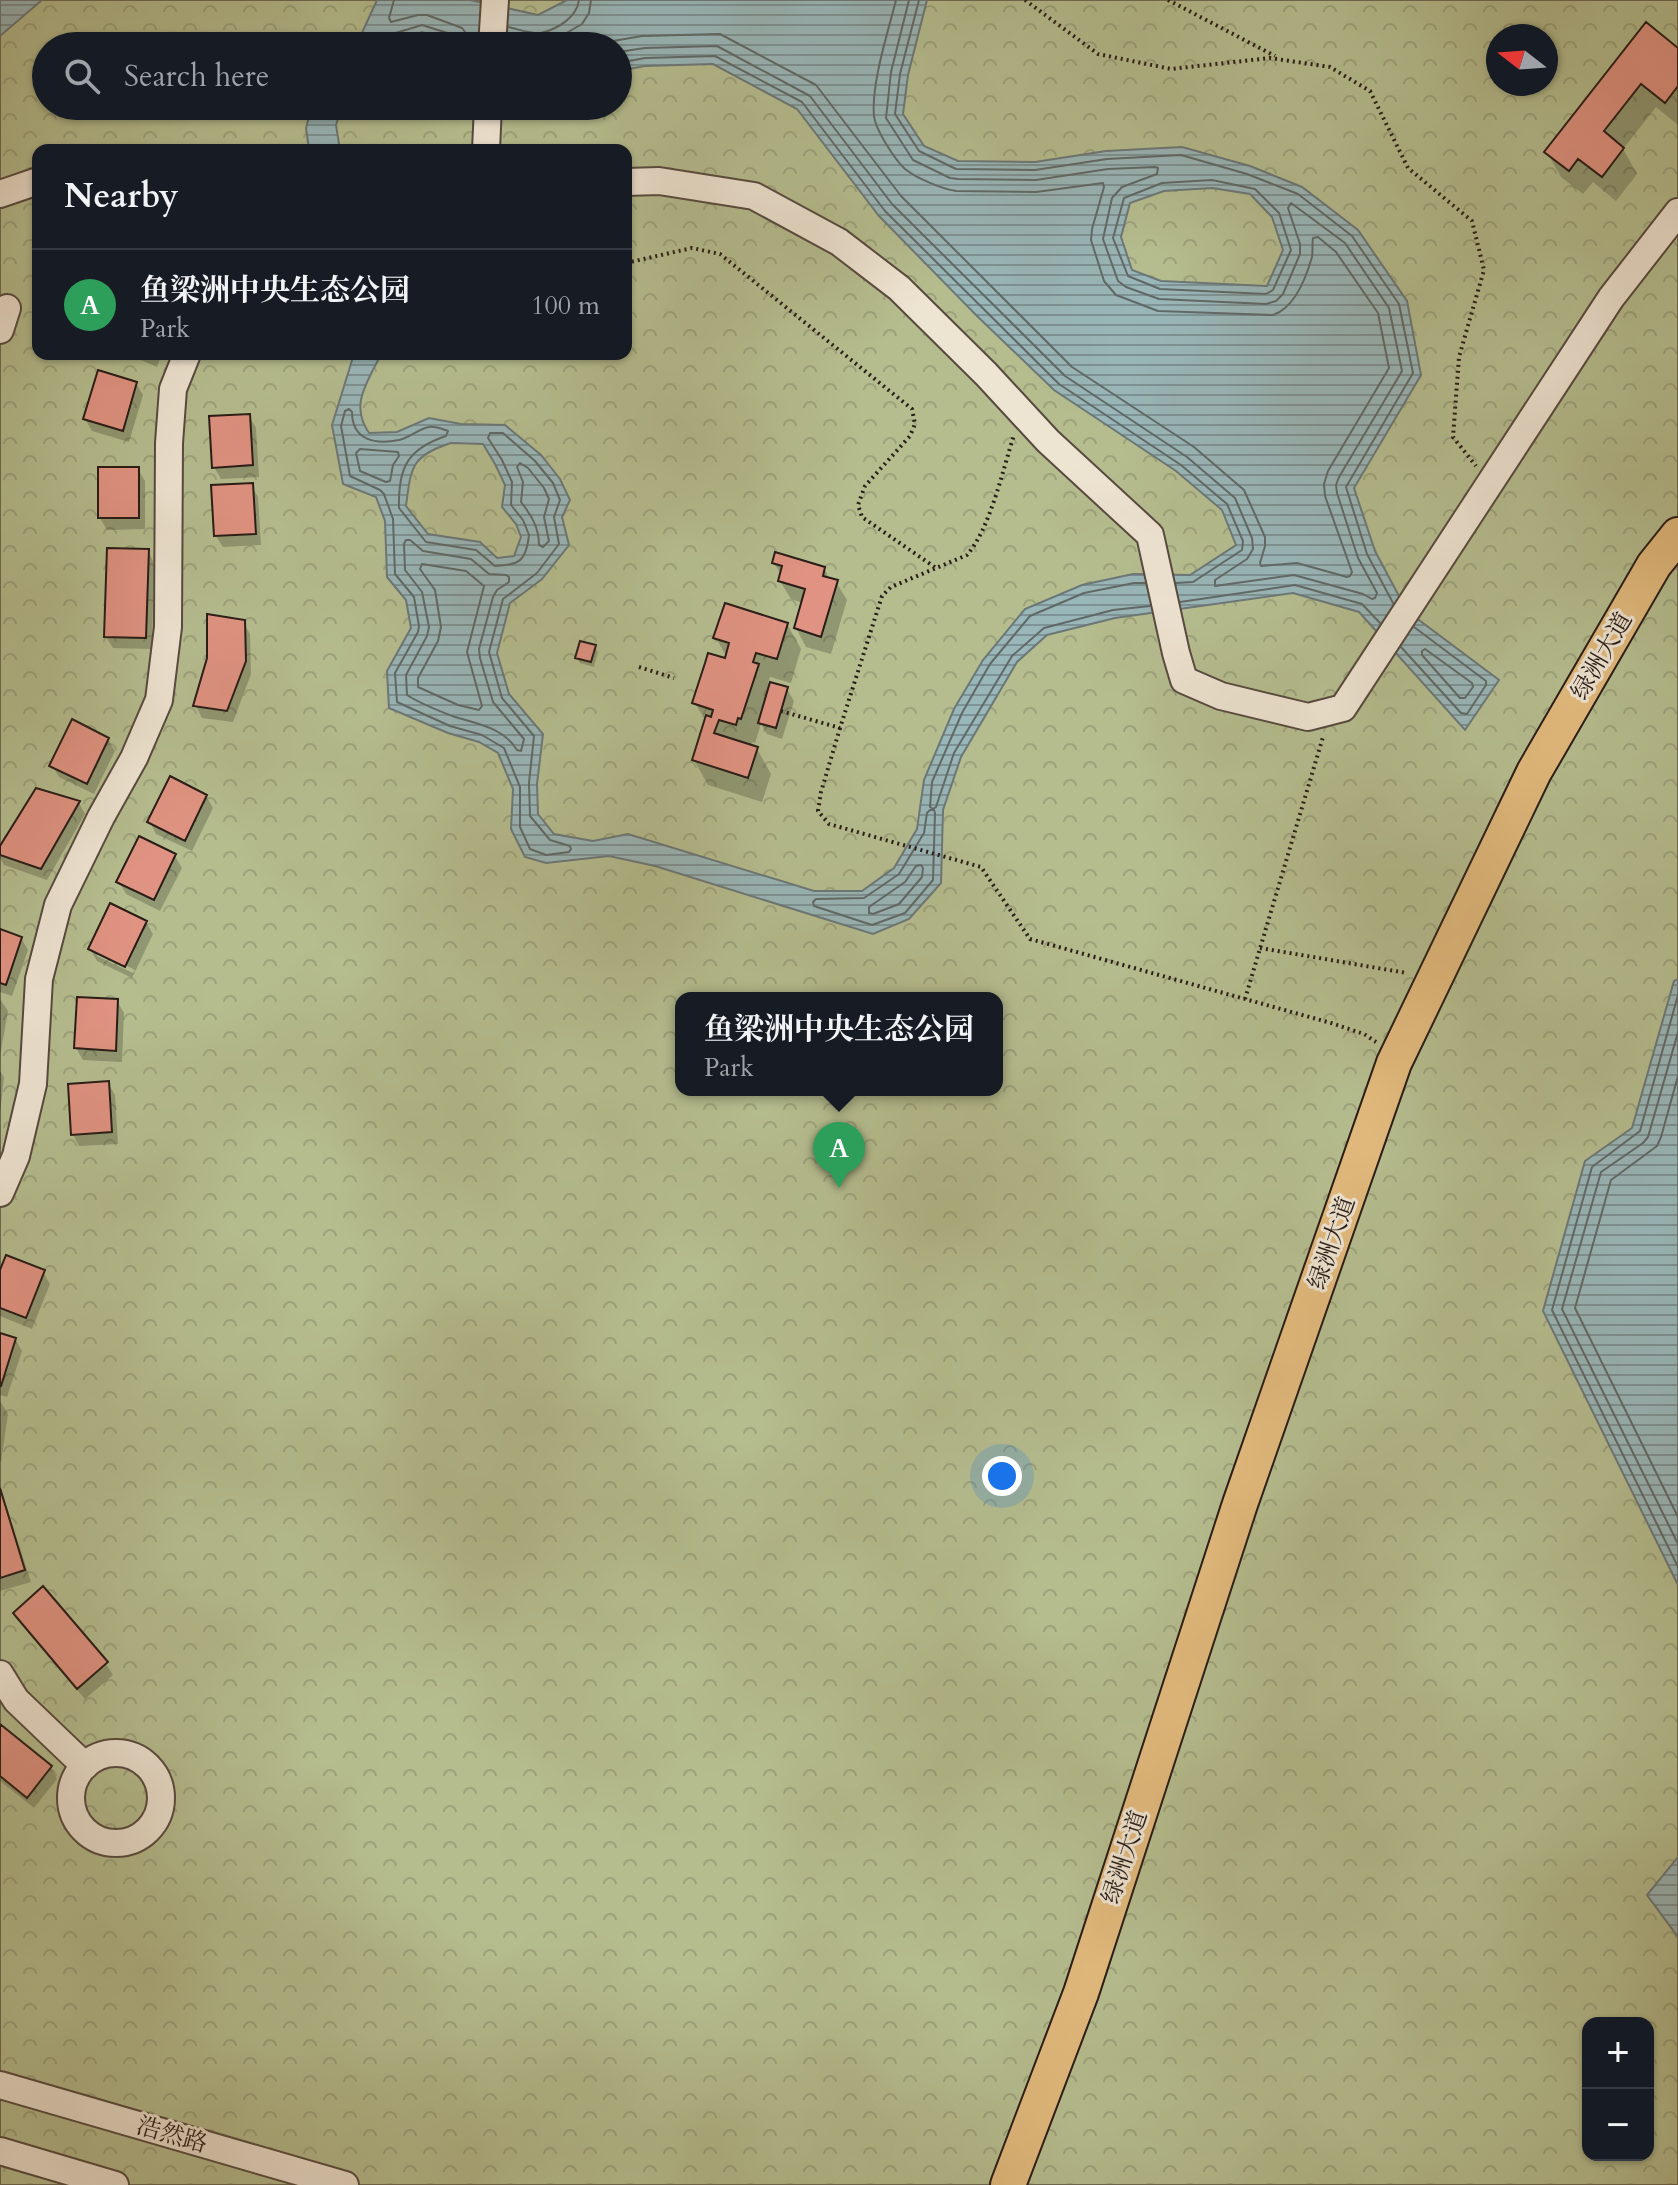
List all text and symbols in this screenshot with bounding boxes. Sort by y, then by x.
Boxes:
north arrow [1486,24,1558,96]
search box [32,32,632,120]
icon: search [60,54,104,98]
text: Search here [124,56,269,97]
text: Nearby [64,173,179,219]
text: 鱼梁洲中央生态公园 [140,270,410,311]
text: A [80,288,100,323]
text: 100 m [531,288,600,323]
text: Park [140,311,190,346]
street label: 绿洲大道 [1564,606,1640,706]
popup [675,992,1003,1096]
text: 鱼梁洲中央生态公园 [704,1009,974,1050]
text: Park [704,1050,754,1085]
pin: A [813,1122,865,1188]
street label: 绿洲大道 [1301,1192,1363,1294]
your location [982,1456,1022,1496]
street label: 绿洲大道 [1094,1806,1156,1908]
map controls [1582,2017,1654,2161]
button: + [1582,2017,1654,2089]
button: − [1582,2089,1654,2161]
street label: 浩然路 [133,2109,211,2161]

